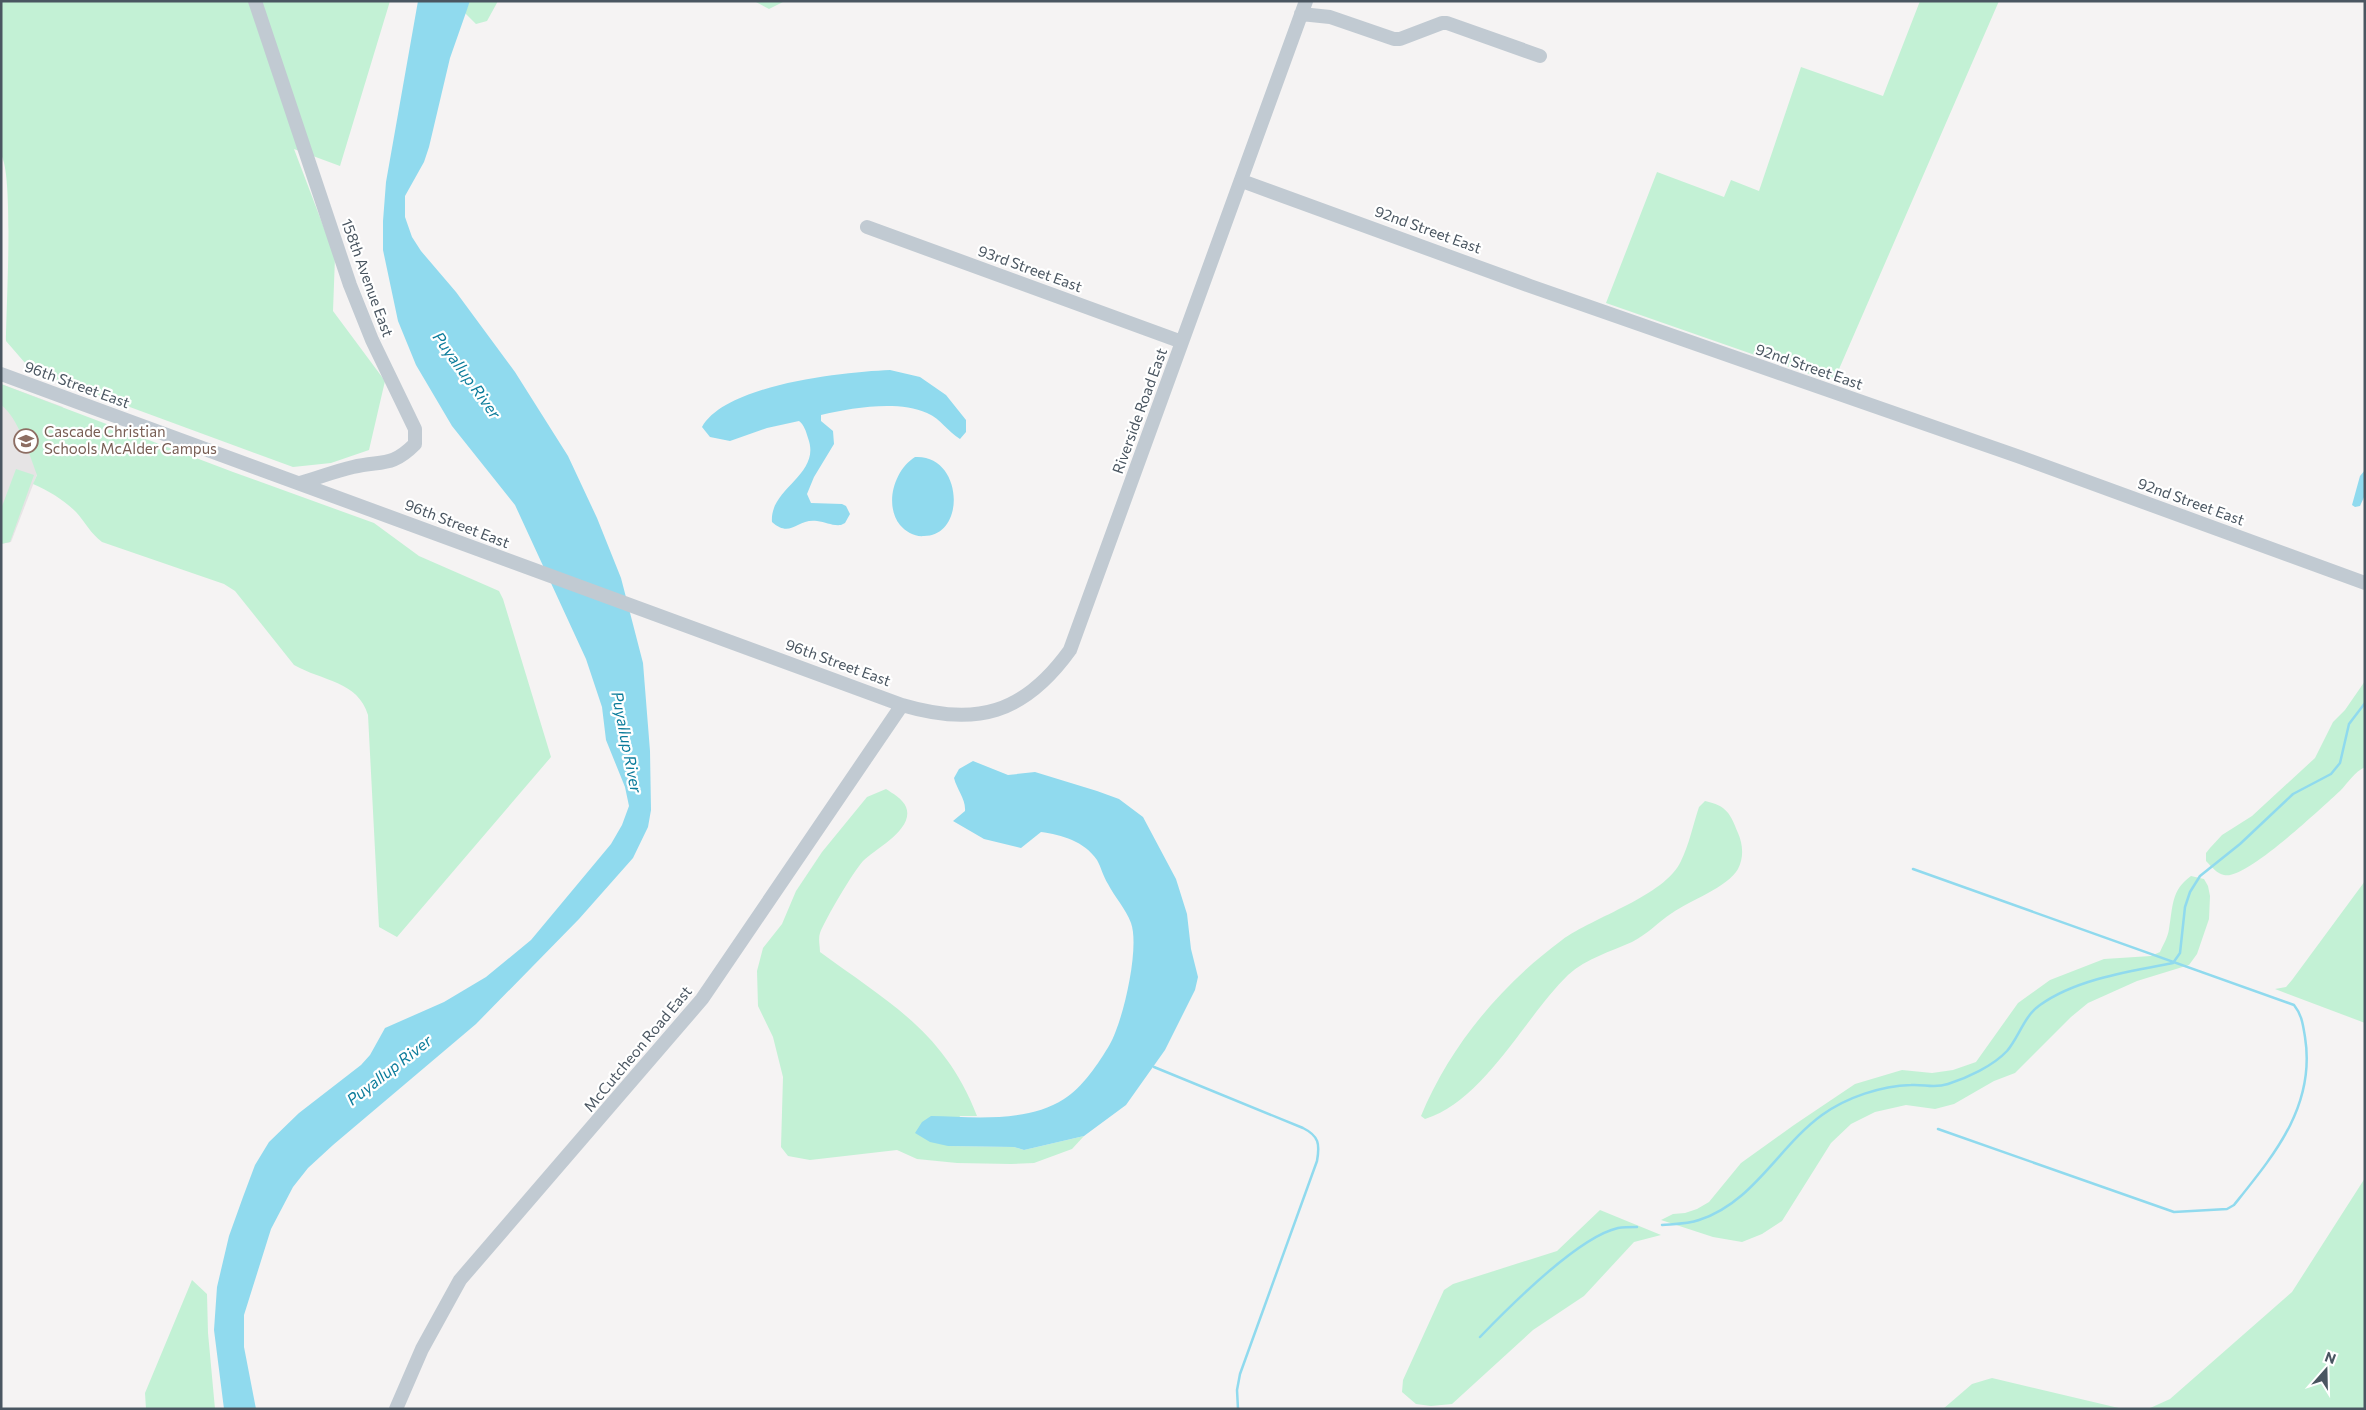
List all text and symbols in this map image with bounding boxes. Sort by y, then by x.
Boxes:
street label: 92nd Street East [1372,201,1484,257]
street label: 158th Avenue East [338,216,398,339]
street label: 93rd Street East [976,241,1085,295]
water label: Puyallup River [430,328,506,422]
street label: 92nd Street East [1753,339,1865,393]
street label: Riverside Road East [1108,345,1170,476]
street label: 96th Street East [22,357,132,411]
place label: Cascade Christian Schools McAlder Campus [44,422,217,457]
school or university icon: Cascade Christian Schools McAlder Campus [13,428,39,454]
street label: 92nd Street East [2135,473,2247,529]
street label: 96th Street East [402,495,512,551]
street label: 96th Street East [783,635,893,689]
water label: Puyallup River [608,690,647,795]
street label: McCutcheon Road East [579,982,695,1115]
water label: Puyallup River [342,1030,436,1109]
north arrow [2301,1345,2351,1395]
text: N [2323,1348,2338,1367]

